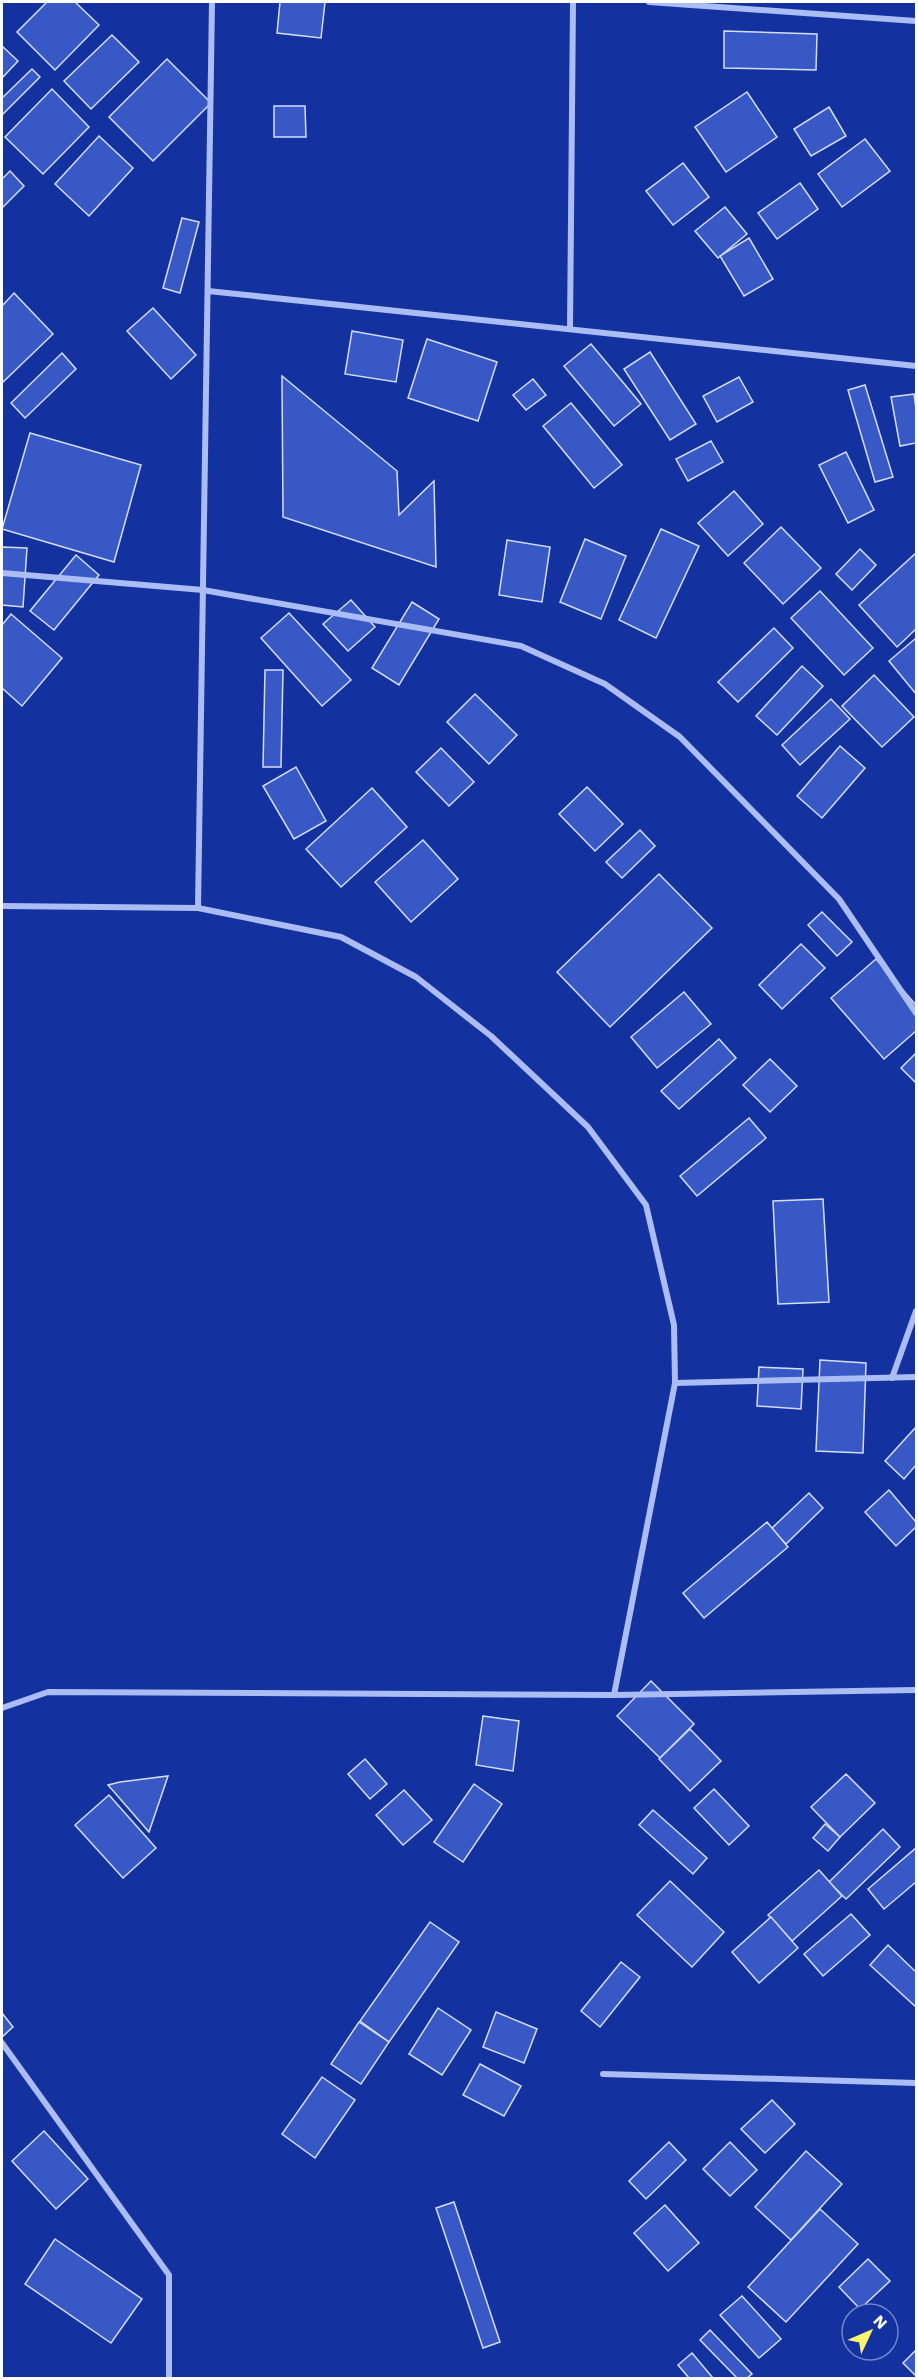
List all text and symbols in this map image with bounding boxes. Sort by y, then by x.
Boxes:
north arrow [840,2302,900,2362]
text: N [869,2311,891,2333]

